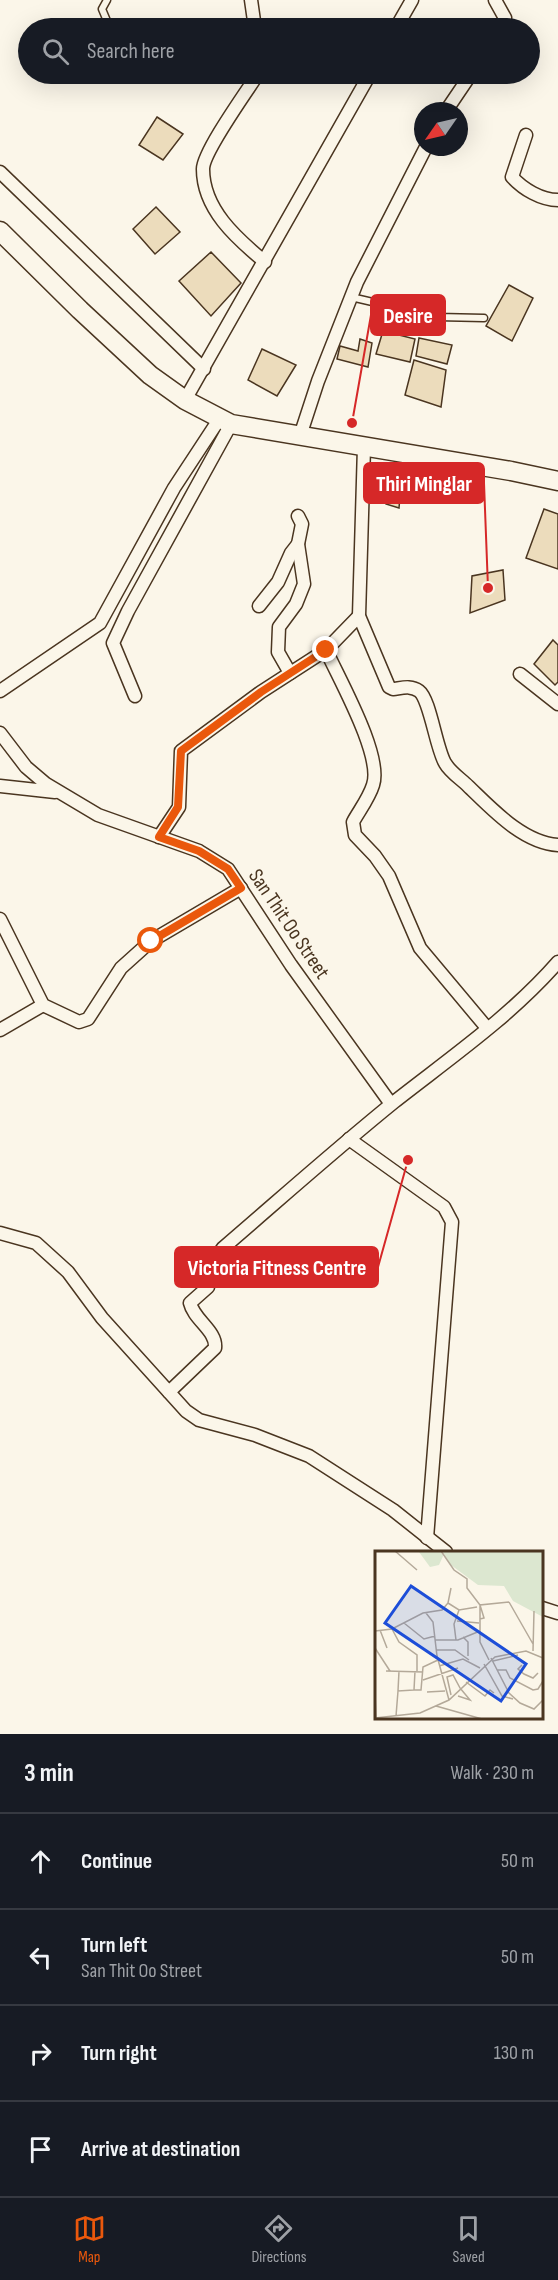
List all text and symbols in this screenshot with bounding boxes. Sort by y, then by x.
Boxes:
search box [18,18,540,84]
icon: search [39,35,72,68]
text: Search here [87,38,174,65]
north arrow [414,102,468,156]
callout: Desire [371,295,445,335]
text: Desire [383,303,433,330]
callout: Thiri Minglar [364,463,484,503]
text: Thiri Minglar [376,471,472,498]
route end [312,636,338,662]
street label: San Thit Oo Street [243,864,335,984]
route start [137,927,163,953]
callout: Victoria Fitness Centre [175,1247,378,1287]
text: Victoria Fitness Centre [188,1255,366,1282]
inset map [375,1551,543,1719]
text: 3 min [24,1758,74,1789]
text: Walk · 230 m [451,1761,534,1785]
icon: ahead [24,1845,57,1878]
text: Continue [81,1848,152,1875]
text: 50 m [501,1849,534,1873]
text: Turn left [81,1932,147,1959]
icon: left [24,1941,57,1974]
text: 50 m [501,1945,534,1969]
text: San Thit Oo Street [81,1959,202,1983]
icon: right [24,2037,57,2070]
text: Turn right [81,2040,157,2067]
text: 130 m [494,2041,534,2065]
icon: arrive [24,2133,57,2166]
text: Arrive at destination [81,2136,240,2163]
tab: Map [73,2212,106,2267]
tab: Directions [251,2212,307,2267]
tab: Saved [452,2212,485,2267]

